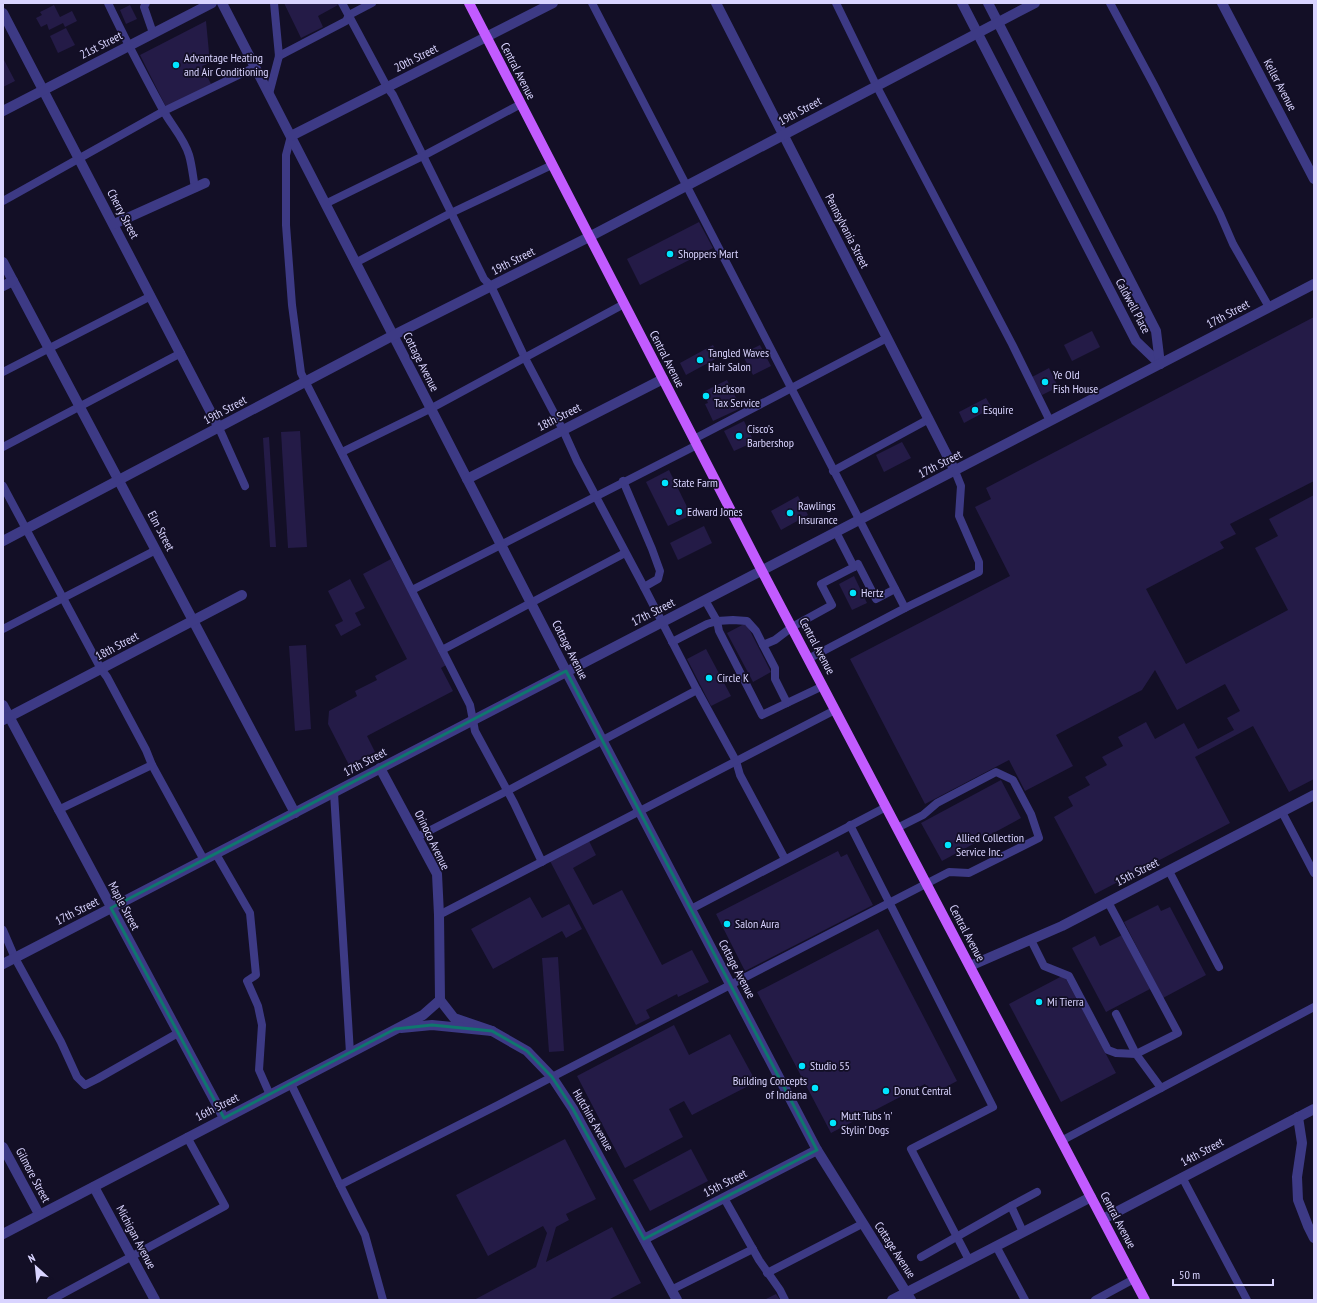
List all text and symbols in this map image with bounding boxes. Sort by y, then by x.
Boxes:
street label: 21st Street [77,27,125,62]
street label: 20th Street [392,40,441,75]
street label: Central Avenue [498,40,539,102]
place label: Advantage Heating and Air Conditioning [184,50,268,79]
street label: Keller Avenue [1260,56,1300,113]
marker: Advantage Heating and Air Conditioning [171,60,181,70]
street label: 19th Street [776,93,825,128]
street label: Cherry Street [104,186,143,242]
street label: Pennsylvania Street [822,191,873,271]
street label: 19th Street [489,243,538,278]
place label: Shoppers Mart [678,246,739,261]
marker: Shoppers Mart [665,249,675,259]
street label: Caldwell Place [1113,276,1154,336]
street label: 17th Street [1204,296,1253,331]
street label: Central Avenue [647,328,688,390]
street label: Cottage Avenue [400,330,443,394]
place label: Tangled Waves Hair Salon [708,345,769,374]
marker: Tangled Waves Hair Salon [695,355,705,365]
place label: Ye Old Fish House [1053,367,1098,396]
marker: Ye Old Fish House [1040,377,1050,387]
place label: Jackson Tax Service [713,381,760,410]
marker: Jackson Tax Service [701,391,711,401]
street label: 19th Street [201,392,250,427]
street label: 18th Street [535,399,584,434]
place label: Esquire [983,402,1013,417]
marker: Esquire [970,405,980,415]
place label: Cisco's Barbershop [747,421,794,450]
marker: Cisco's Barbershop [734,431,744,441]
street label: 17th Street [916,446,965,481]
place label: State Farm [673,475,718,490]
marker: State Farm [660,478,670,488]
place label: Rawlings Insurance [798,498,838,527]
place label: Edward Jones [687,504,743,519]
marker: Edward Jones [674,507,684,517]
street label: Elm Street [145,508,179,554]
marker: Rawlings Insurance [785,508,795,518]
place label: Hertz [861,585,884,600]
marker: Hertz [848,588,858,598]
street label: 17th Street [629,594,678,629]
street label: Central Avenue [796,615,839,677]
street label: Cottage Avenue [549,618,592,682]
street label: 18th Street [93,628,142,663]
place label: Circle K [717,670,749,685]
marker: Circle K [704,673,714,683]
street label: 17th Street [341,744,390,779]
street label: Orinoco Avenue [412,807,453,872]
place label: Allied Collection Service Inc. [956,830,1024,859]
marker: Allied Collection Service Inc. [943,840,953,850]
street label: 15th Street [1113,854,1162,889]
street label: Maple Street [105,879,144,933]
street label: 17th Street [53,893,102,928]
street label: Central Avenue [946,902,989,964]
place label: Salon Aura [735,916,780,931]
marker: Salon Aura [722,919,732,929]
street label: Cottage Avenue [716,937,759,1001]
place label: Mi Tierra [1047,994,1084,1009]
marker: Mi Tierra [1034,997,1044,1007]
place label: Studio 55 [810,1058,850,1073]
marker: Studio 55 [797,1061,807,1071]
place label: Building Concepts of Indiana [733,1073,807,1102]
marker: Building Concepts of Indiana [810,1083,820,1093]
place label: Donut Central [894,1083,952,1098]
street label: Hutchins Avenue [570,1086,617,1153]
marker: Donut Central [881,1086,891,1096]
street label: 16th Street [193,1089,242,1124]
place label: Mutt Tubs 'n' Stylin' Dogs [841,1108,892,1137]
marker: Mutt Tubs 'n' Stylin' Dogs [828,1118,838,1128]
street label: 14th Street [1178,1134,1227,1169]
street label: Gilmore Street [13,1145,54,1205]
street label: 15th Street [701,1165,750,1200]
street label: Central Avenue [1097,1189,1140,1251]
street label: Michigan Avenue [113,1202,160,1271]
street label: Cottage Avenue [872,1219,919,1281]
north arrow [16,1247,56,1287]
text: N [26,1250,37,1266]
scale bar [1173,1261,1273,1287]
text: 50 m [1179,1267,1200,1282]

